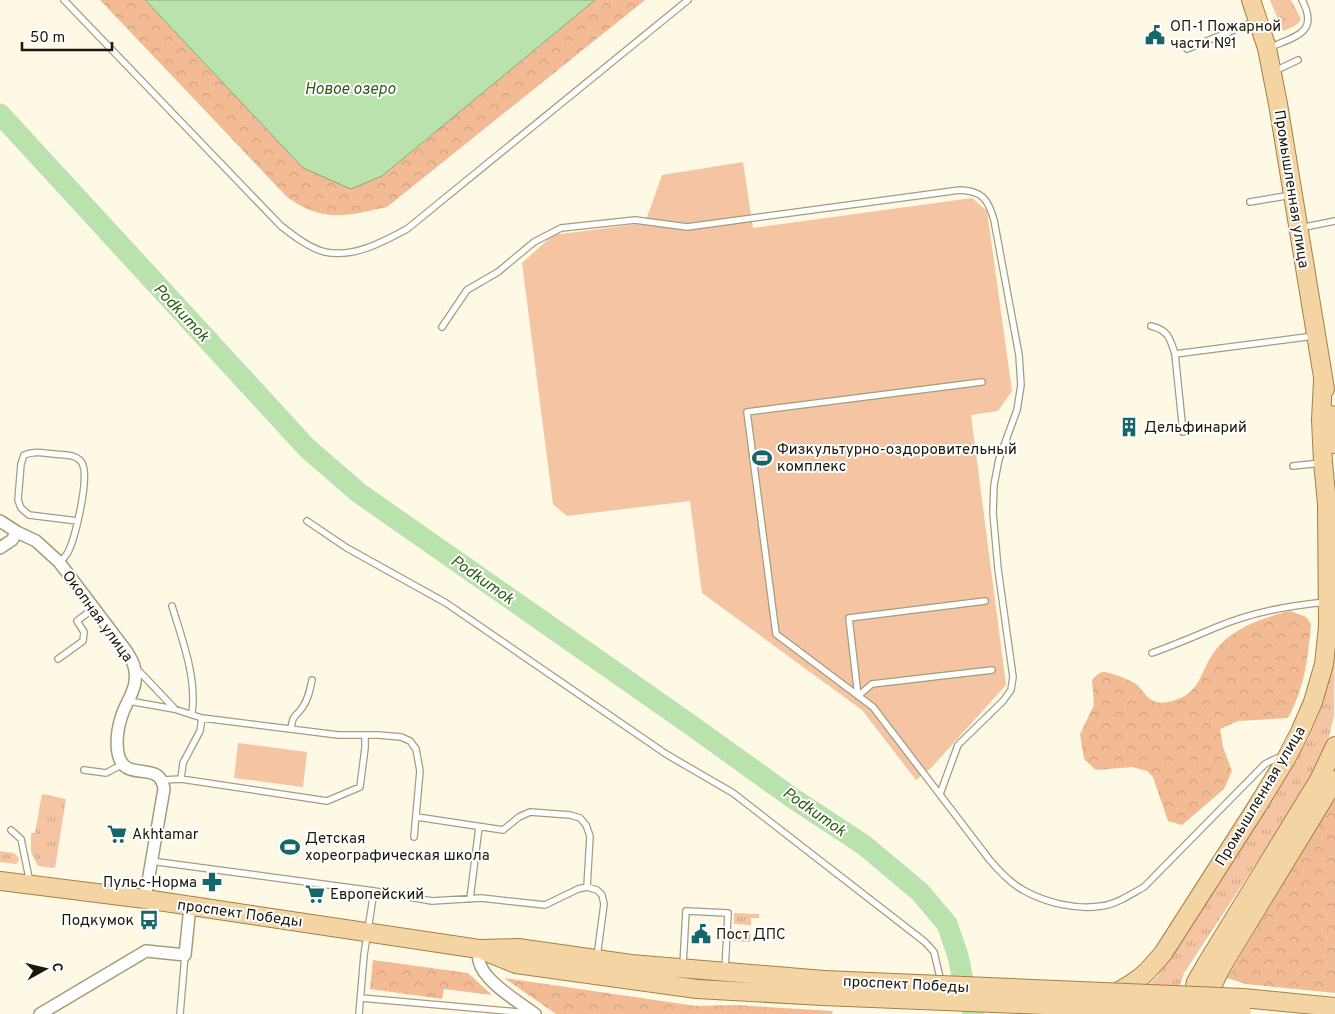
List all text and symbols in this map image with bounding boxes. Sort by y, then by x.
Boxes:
place label: ОП-1 Пожарной части №1 [1170,18,1281,54]
scale bar [22,20,112,52]
public building icon: ОП-1 Пожарной части №1 [1144,24,1166,46]
text: 50 m [30,29,65,48]
water label: Новое озеро [305,80,396,100]
street label: Промышленная улица [1269,109,1312,270]
water label: Podkumok [148,280,213,347]
building icon: Дельфинарий [1118,416,1140,438]
place label: Дельфинарий [1144,419,1247,438]
place label: Физкультурно-оздоровительный комплекс [777,441,1017,477]
sports icon: Физкультурно-оздоровительный комплекс [751,447,773,469]
water label: Podkumok [446,552,518,610]
street label: Окопная улица [57,567,136,666]
street label: Промышленная улица [1212,723,1311,870]
water label: Podkumok [778,784,850,842]
supermarket icon: Akhtamar [106,823,128,845]
place label: Akhtamar [132,826,199,845]
place label: Детская хореографическая школа [305,830,490,866]
sports icon: Детская хореографическая школа [279,836,301,858]
pharmacy icon: Пульс-Норма [201,871,223,893]
place label: Пульс-Норма [103,874,197,893]
supermarket icon: Европейский [304,883,326,905]
place label: Европейский [330,886,424,905]
street label: проспект Победы [176,896,304,933]
bus stop icon: Подкумок [138,909,160,931]
place label: Подкумок [61,912,134,931]
public building icon: Пост ДПС [690,923,712,945]
place label: Пост ДПС [716,926,786,945]
north arrow [20,944,70,994]
text: С [47,962,65,973]
street label: проспект Победы [842,973,970,998]

